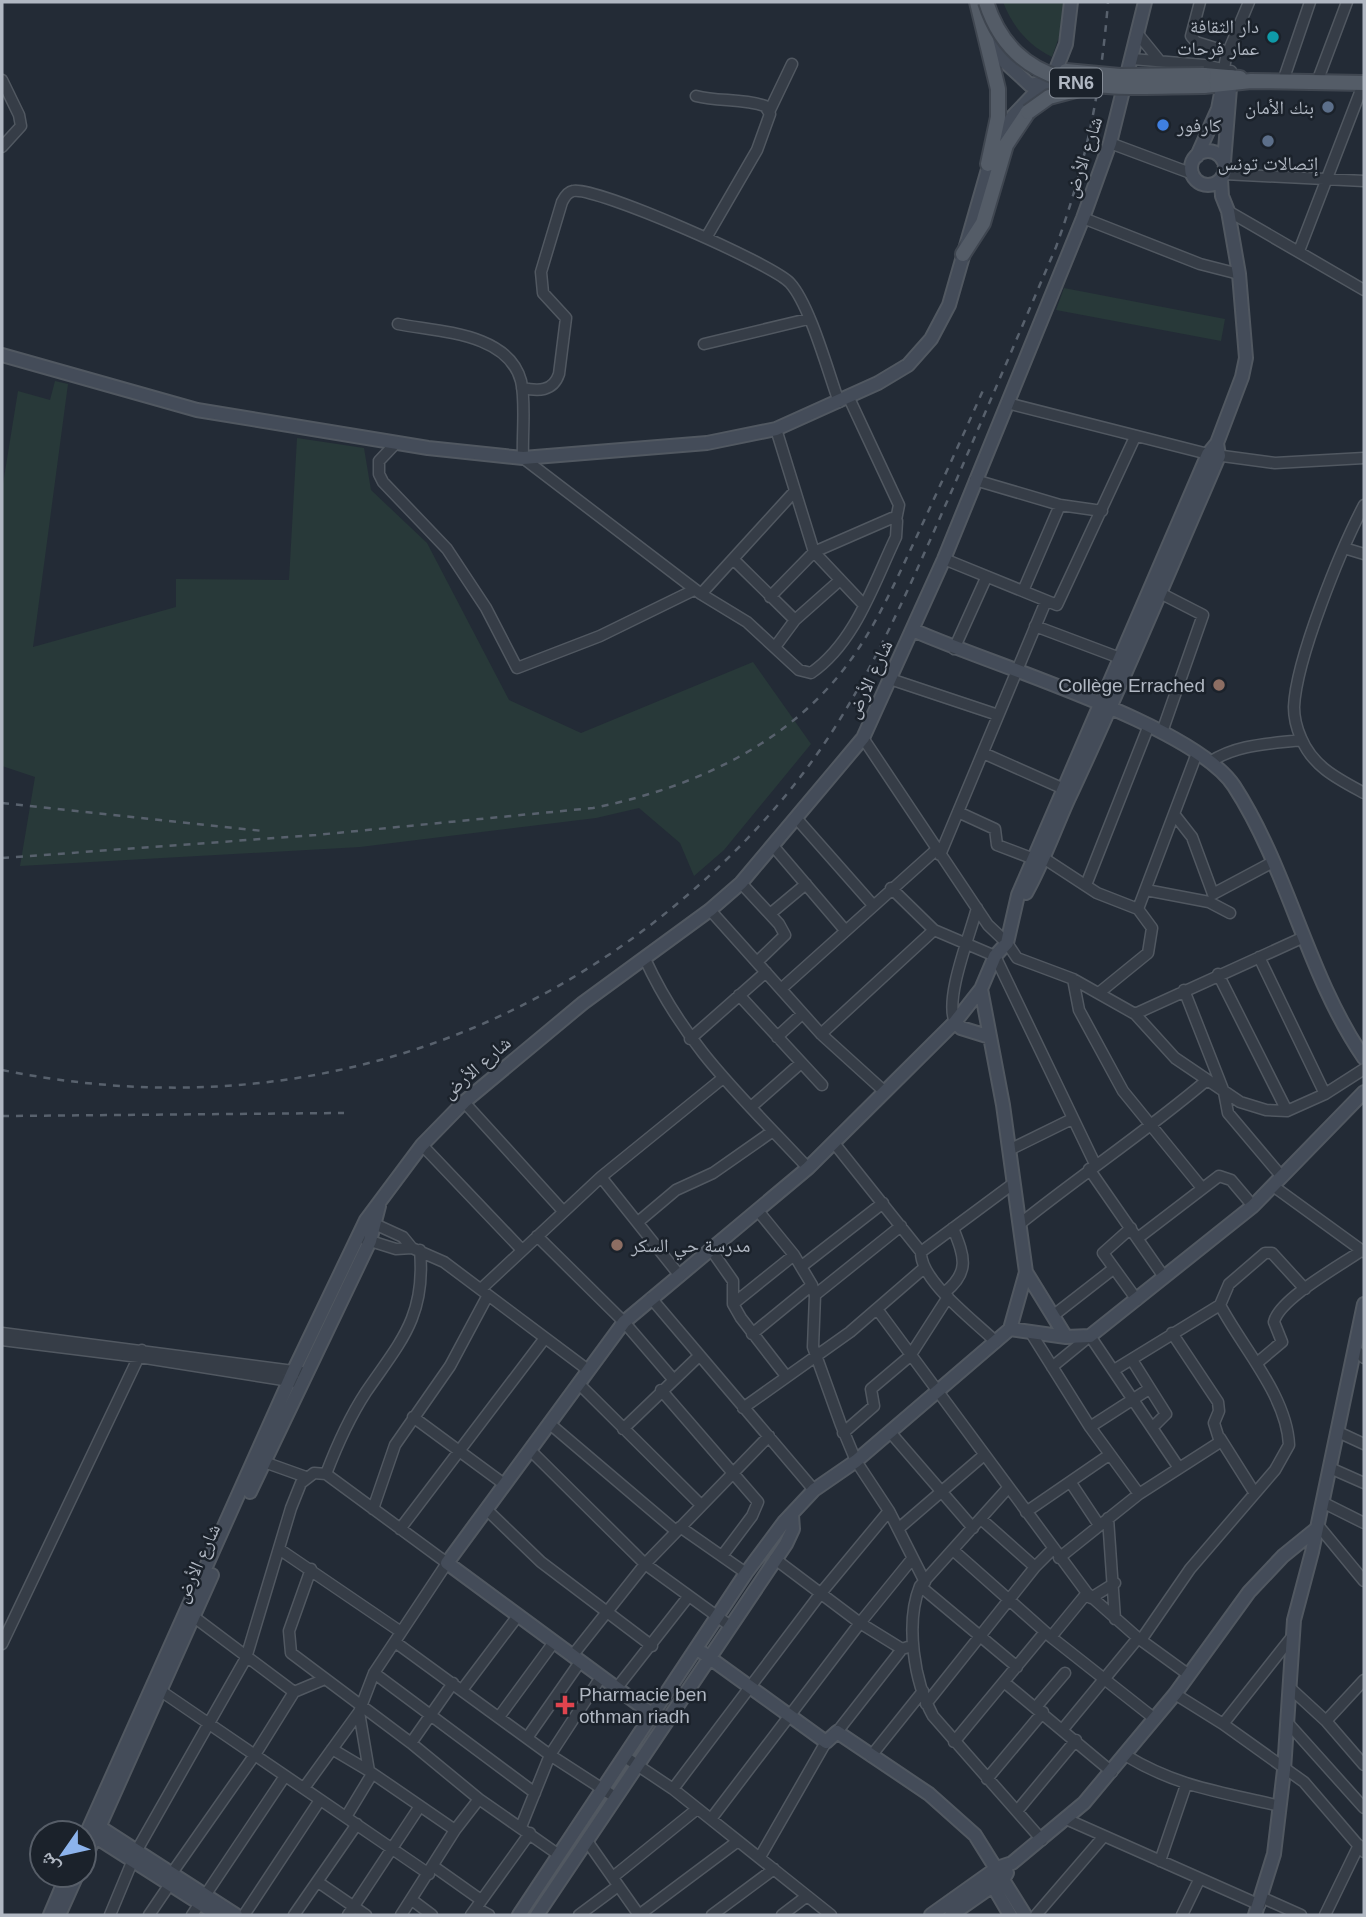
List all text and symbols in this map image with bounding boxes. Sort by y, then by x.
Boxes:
place label: دار الثقافة عمار فرحات [1177,16,1259,60]
marker: دار الثقافة عمار فرحات [1265,29,1281,45]
road number: RN6 [1050,68,1102,98]
place label: بنك الأمان [1245,97,1314,119]
marker: بنك الأمان [1320,99,1336,115]
street label: شارع الأرض [1061,114,1107,201]
place label: كارفور [1176,115,1221,137]
marker: كارفور [1155,117,1171,133]
marker: إتصالات تونس [1260,133,1276,149]
place label: إتصالات تونس [1218,153,1318,177]
street label: شارع الأرض [842,637,898,722]
place label: Collège Errached [1058,675,1205,696]
marker: Collège Errached [1211,677,1227,693]
street label: شارع الأرض [438,1032,516,1104]
place label: مدرسة حي السكر [630,1235,750,1261]
marker: مدرسة حي السكر [609,1237,625,1253]
street label: شارع الأرض [171,1521,225,1606]
place label: Pharmacie ben othman riadh [579,1684,707,1727]
marker: Pharmacie ben othman riadh [557,1697,573,1713]
north arrow [28,1819,98,1889]
text: ش [35,1848,64,1877]

